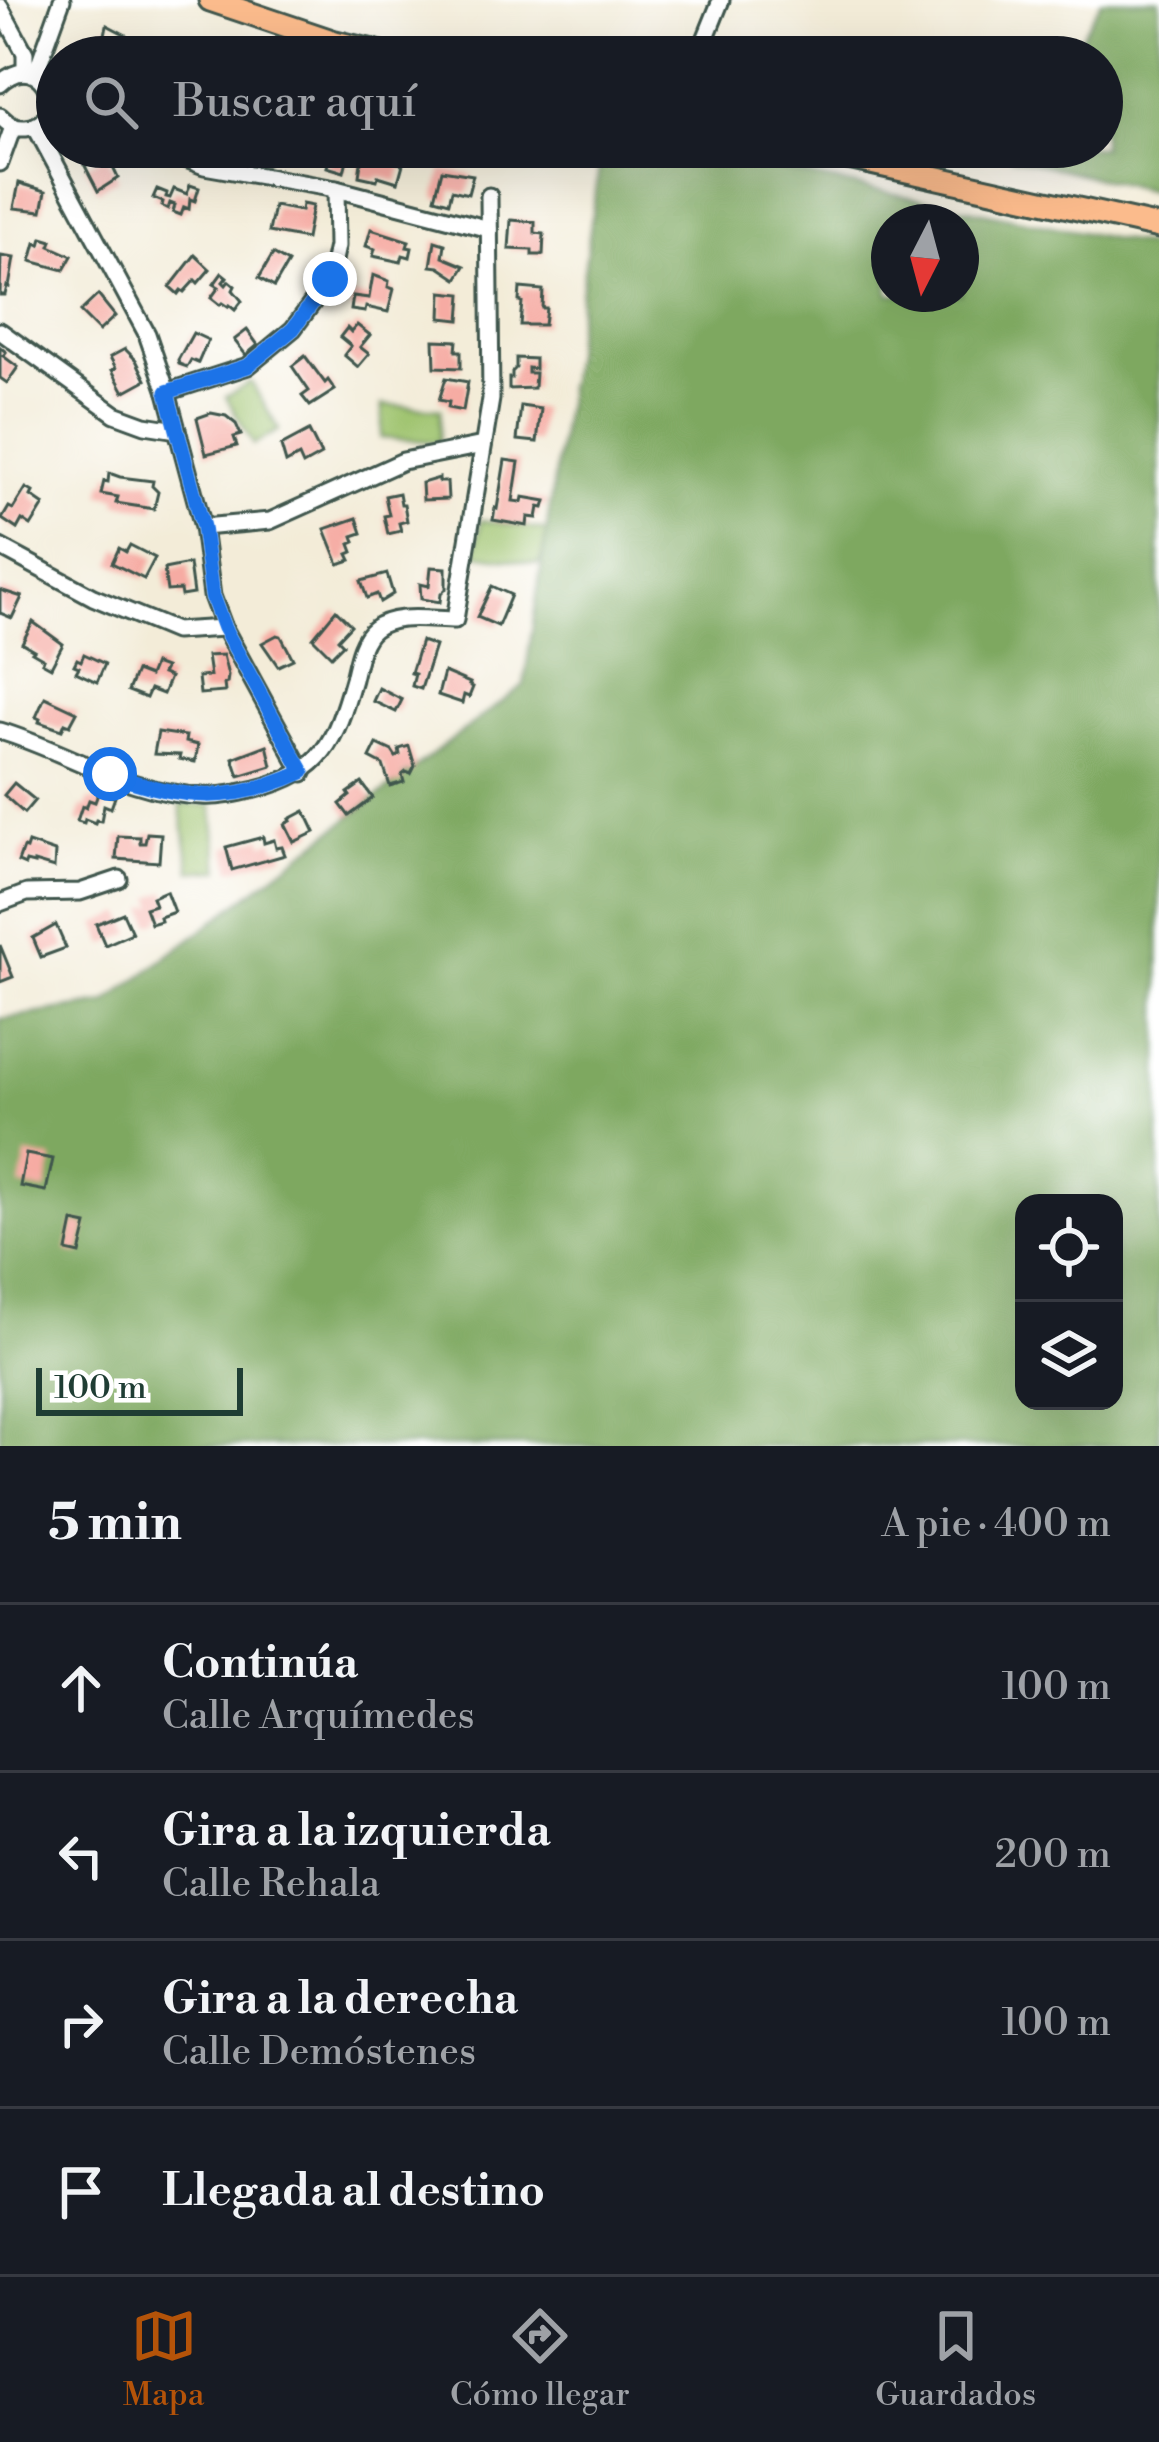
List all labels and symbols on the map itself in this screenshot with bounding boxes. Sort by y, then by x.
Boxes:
north arrow [871,204,979,312]
route end [303,252,357,306]
route start [83,747,137,801]
scale bar [36,1362,243,1415]

